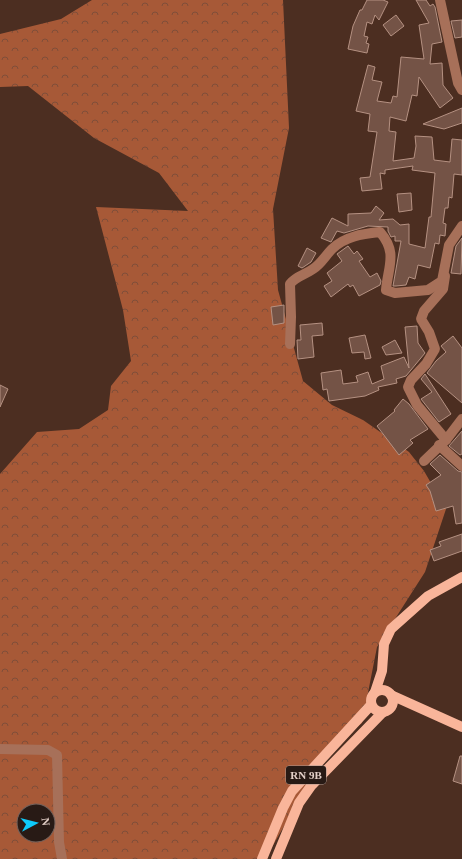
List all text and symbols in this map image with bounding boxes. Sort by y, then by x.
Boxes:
road number: RN 9B [286,766,326,784]
north arrow [16,803,56,843]
text: N [39,817,52,827]

